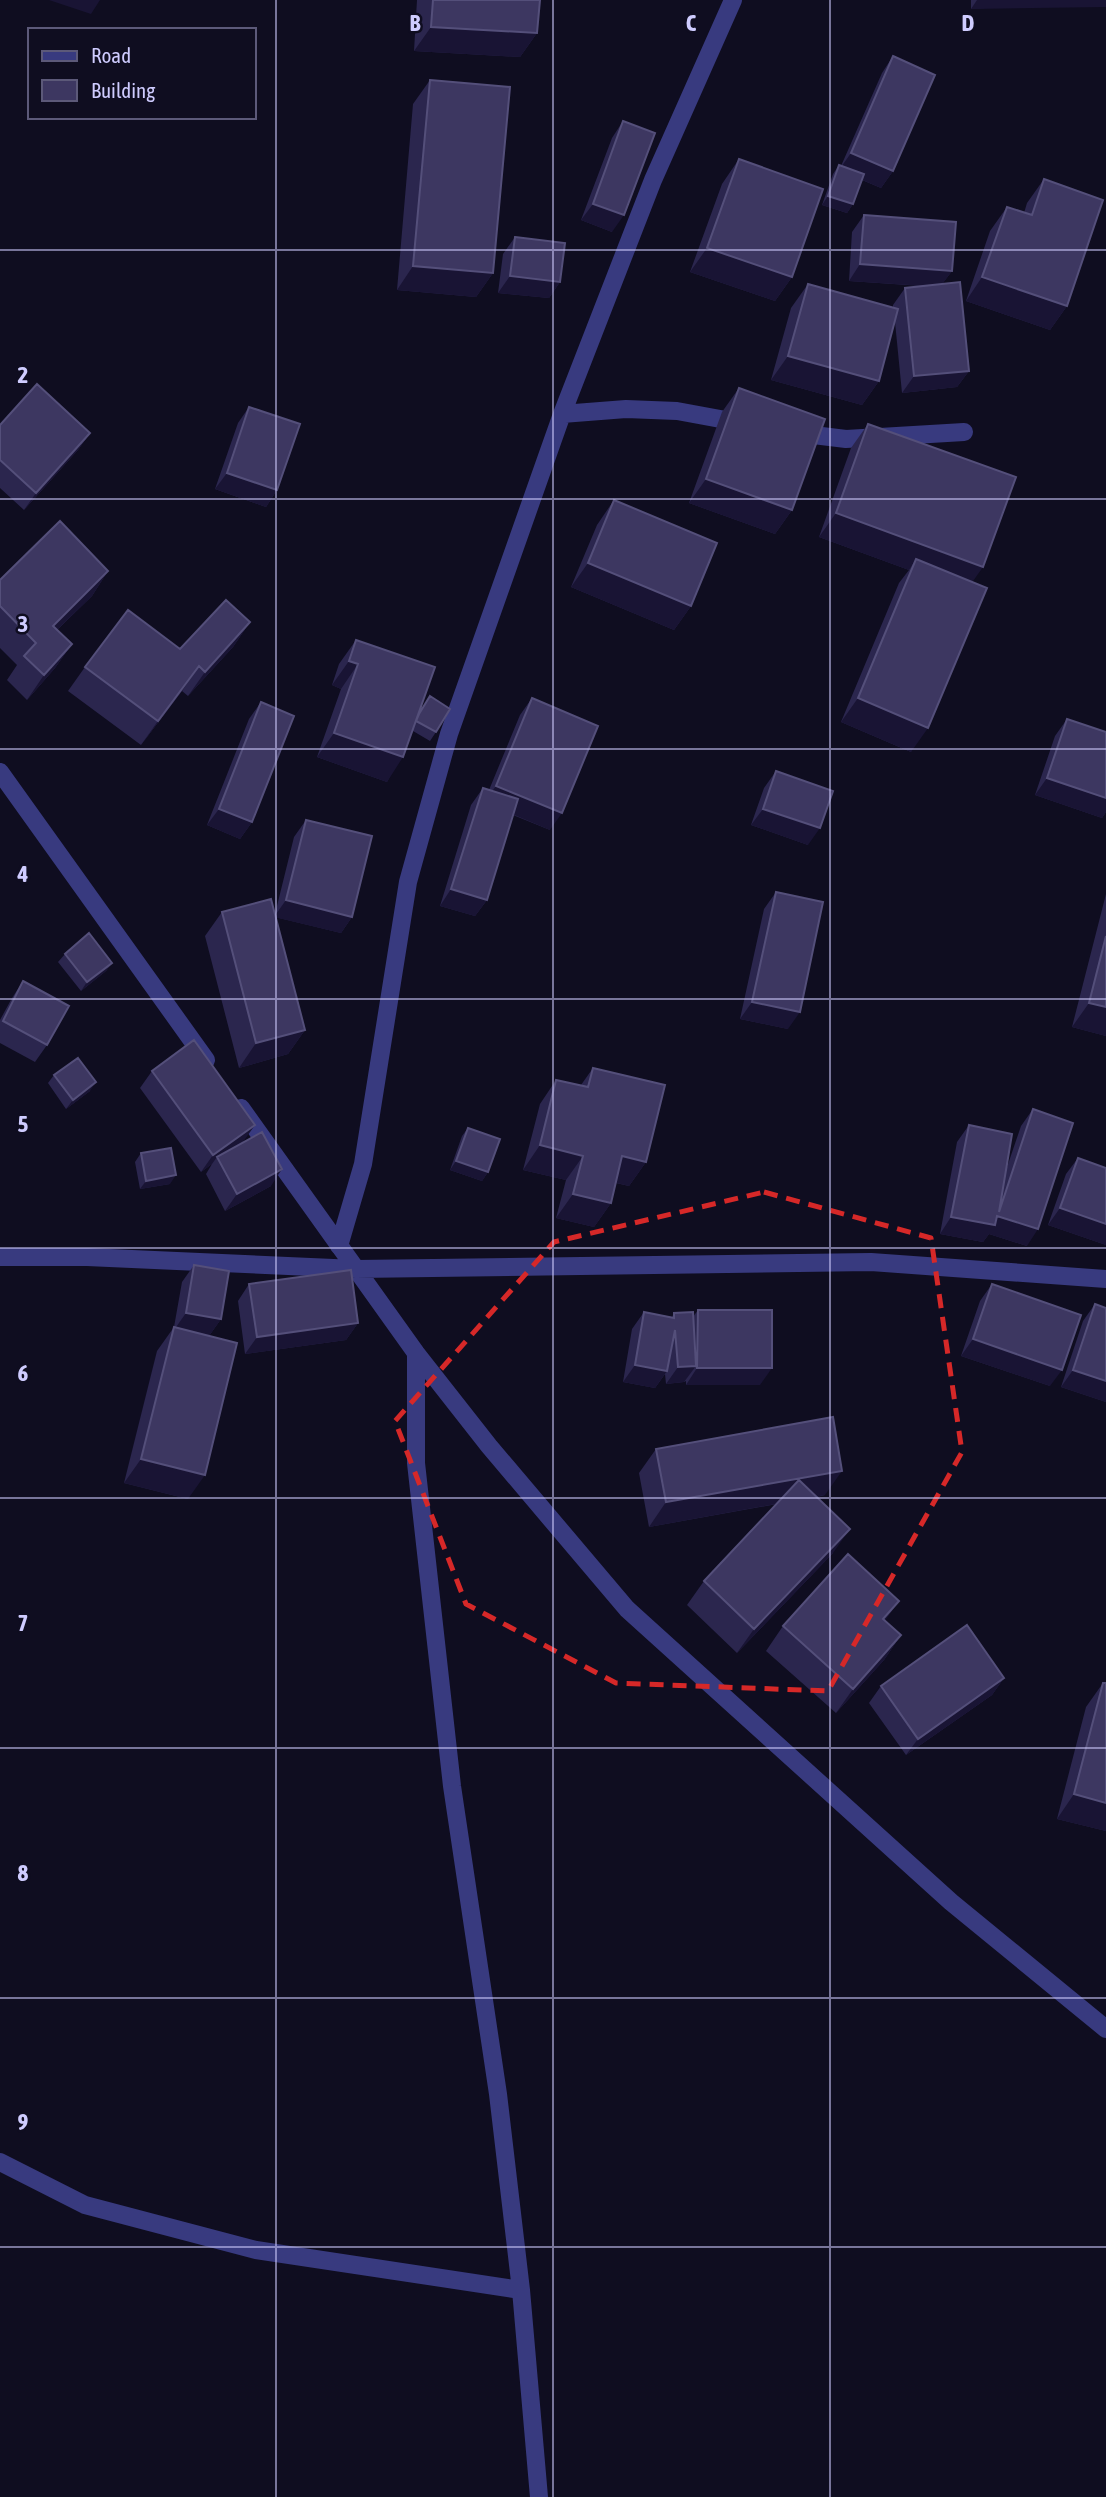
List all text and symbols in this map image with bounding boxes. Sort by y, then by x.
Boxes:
text: B [410,10,421,36]
text: C [686,10,697,36]
text: D [962,10,975,36]
legend [28,28,256,119]
text: Road [91,43,131,67]
text: Building [91,78,155,102]
text: 2 [18,362,28,388]
text: 3 [18,611,28,637]
text: 4 [17,861,29,887]
text: 5 [18,1111,29,1137]
text: 6 [18,1360,29,1386]
text: 7 [18,1610,28,1636]
text: 8 [18,1860,29,1886]
text: 9 [18,2109,29,2135]

